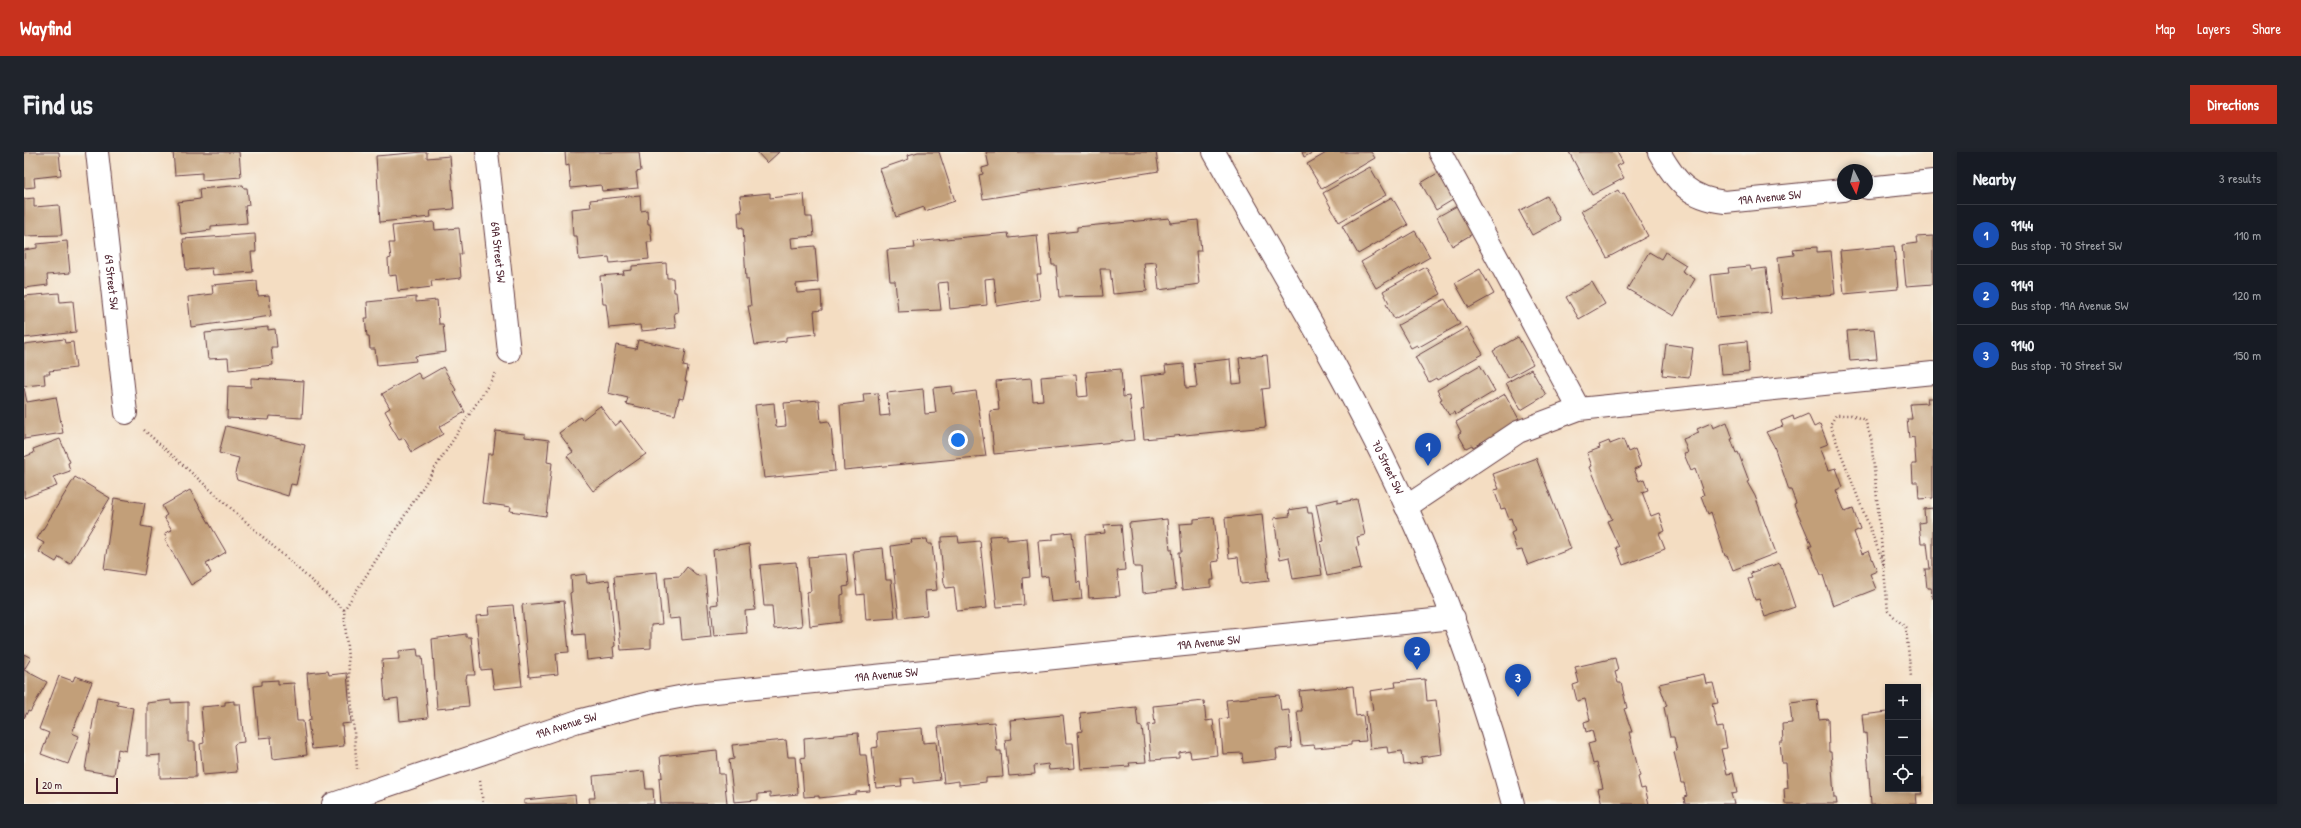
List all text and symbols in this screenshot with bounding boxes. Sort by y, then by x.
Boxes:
text: Wayfind [20,15,71,41]
text: Map [2155,19,2175,38]
text: Layers [2197,19,2230,38]
text: Share [2252,19,2281,38]
text: Find us [24,85,93,123]
button: Directions [2190,85,2277,124]
north arrow [1837,164,1873,200]
text: Nearby [1973,167,2016,190]
text: 3 results [2219,169,2261,187]
street label: 19A Avenue SW [1737,185,1803,209]
text: 9144 [2011,215,2033,236]
street label: 69A Street SW [487,221,510,284]
text: 1 [1984,226,1988,244]
text: 110 m [2234,226,2261,244]
text: Bus stop · 70 Street SW [2011,236,2122,254]
street label: 69 Street SW [100,254,124,311]
text: 9149 [2011,275,2033,296]
text: 2 [1983,286,1989,304]
text: 120 m [2233,286,2261,304]
text: Bus stop · 19A Avenue SW [2011,296,2128,314]
text: 9140 [2011,335,2034,356]
text: 3 [1983,346,1989,364]
text: 150 m [2233,346,2261,364]
text: Bus stop · 70 Street SW [2011,356,2122,374]
your location [948,430,968,450]
pin: 1 [1415,433,1441,466]
street label: 70 Street SW [1368,437,1409,497]
street label: 19A Avenue SW [1176,630,1242,654]
pin: 2 [1404,637,1430,670]
street label: 19A Avenue SW [854,663,919,686]
pin: 3 [1505,664,1531,697]
map controls [1885,684,1921,792]
button: + [1885,684,1921,720]
street label: 19A Avenue SW [533,707,599,743]
button: − [1885,720,1921,756]
button: locate [1885,756,1921,792]
scale bar [36,776,118,795]
text: 20 m [42,778,62,792]

